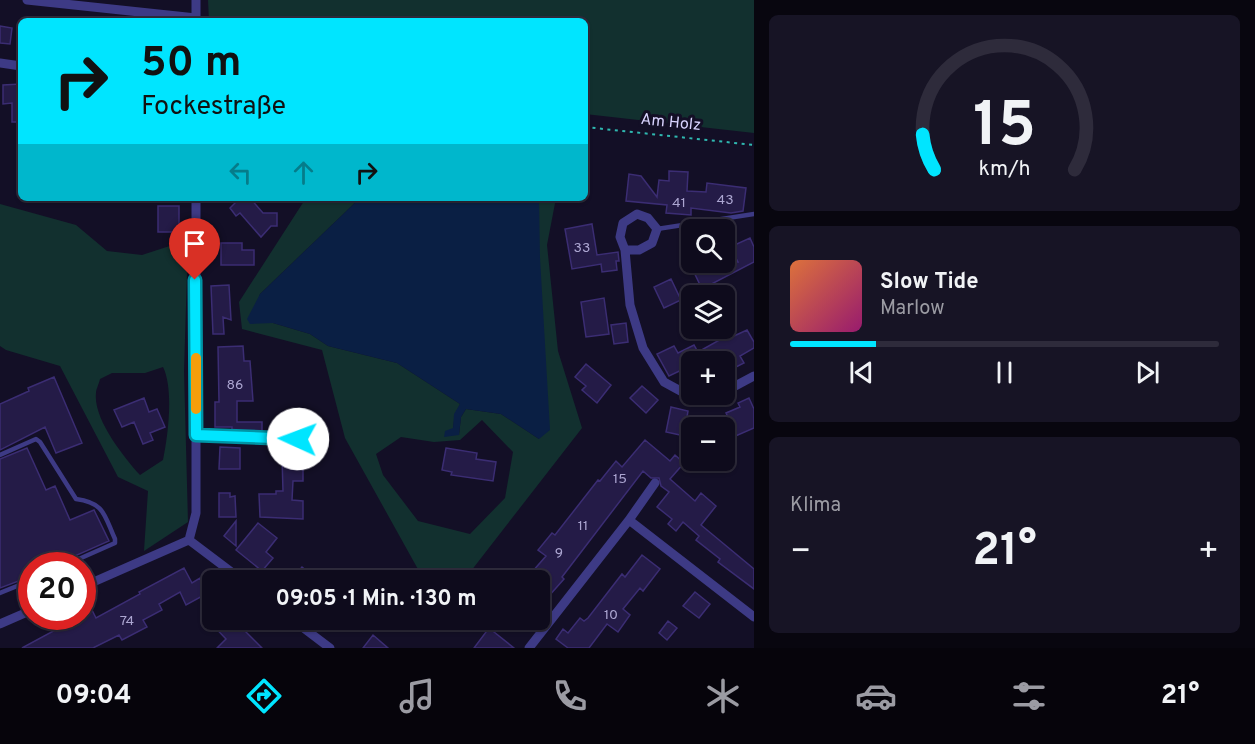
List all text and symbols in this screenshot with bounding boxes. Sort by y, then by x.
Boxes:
text: 50 m [141,38,242,91]
icon: right [42,42,120,120]
text: 15 [973,89,1036,168]
text: Fockestraße [141,90,286,124]
street label: Am Holz [640,110,702,136]
icon: left [224,156,257,189]
icon: ahead [287,156,320,189]
icon: right [350,156,383,189]
text: km/h [978,156,1031,183]
house number: 43 [716,192,734,209]
house number: 41 [672,195,686,212]
pin [169,218,220,280]
map controls [681,219,735,471]
button: search [681,219,735,273]
icon: arrive [178,227,211,260]
house number: 33 [574,240,590,257]
text: Slow Tide [880,269,979,296]
button: layers [681,285,735,339]
text: Marlow [880,296,944,322]
button: + [681,351,735,405]
icon: previous [845,356,878,389]
icon: pause [988,356,1021,389]
icon: next [1131,356,1164,389]
house number: 86 [227,377,243,394]
position arrow [266,407,330,471]
button: − [681,417,735,471]
house number: 15 [613,471,627,488]
text: Klima [790,493,841,519]
house number: 11 [578,518,588,535]
text: 21° [972,524,1037,581]
text: − [790,532,811,574]
text: + [1198,532,1219,574]
house number: 9 [555,545,563,562]
speed limit sign: 20 [18,552,96,630]
text: 09:05 · 1 Min. · 130 m [276,586,477,613]
house number: 10 [604,607,618,624]
house number: 74 [120,613,134,630]
icon: directions [243,675,285,717]
icon: music [396,675,438,717]
icon: phone [549,675,591,717]
icon: climate [702,675,744,717]
icon: car [855,675,897,717]
icon: filters [1008,675,1050,717]
text: 09:04 [56,679,132,713]
text: 21° [1161,679,1199,713]

